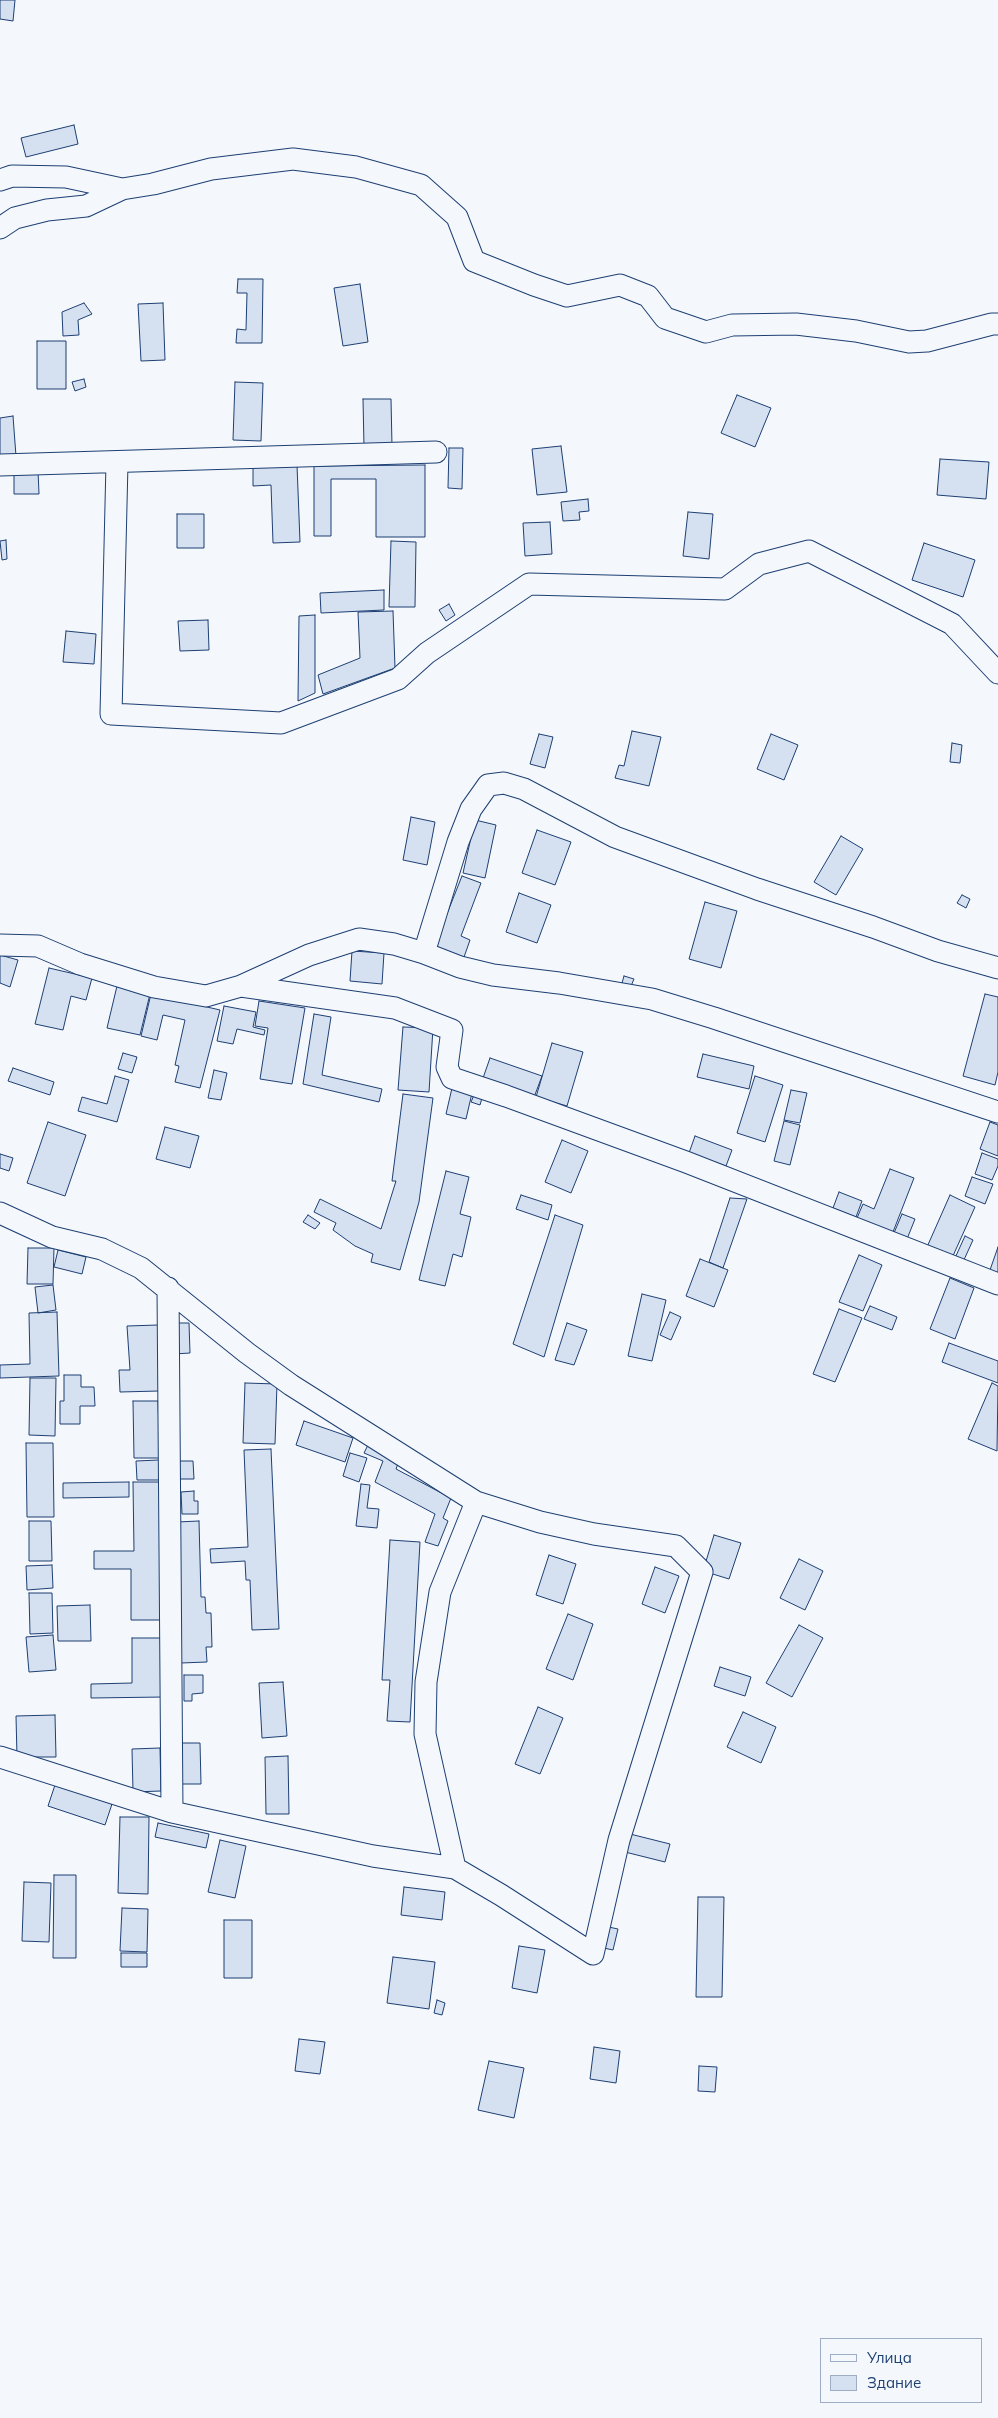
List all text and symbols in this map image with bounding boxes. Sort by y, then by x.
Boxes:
legend [820,2338,983,2403]
text: Улица [867,2348,912,2367]
text: Здание [867,2373,921,2392]

